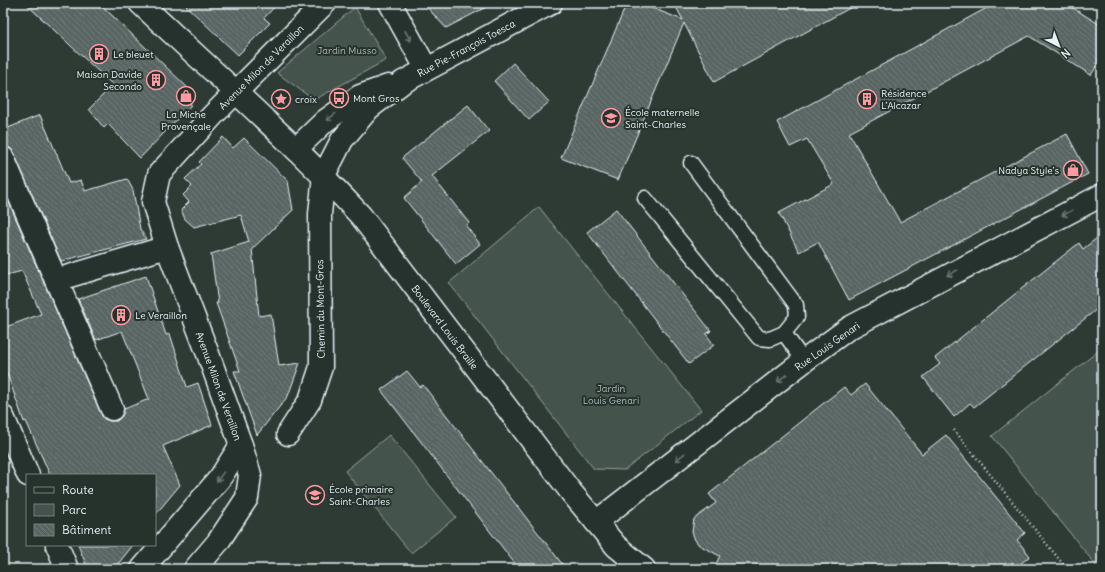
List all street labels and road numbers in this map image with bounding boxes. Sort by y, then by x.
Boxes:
street label: Rue Pie-François Toesca [415,17,518,80]
street label: Avenue Milon de Veraillon [216,22,307,113]
street label: Chemin du Mont-Gros [313,259,328,359]
street label: Boulevard Louis Braille [409,282,481,372]
street label: Rue Louis Genari [792,319,862,374]
street label: Avenue Milon de Veraillon [193,330,244,443]

